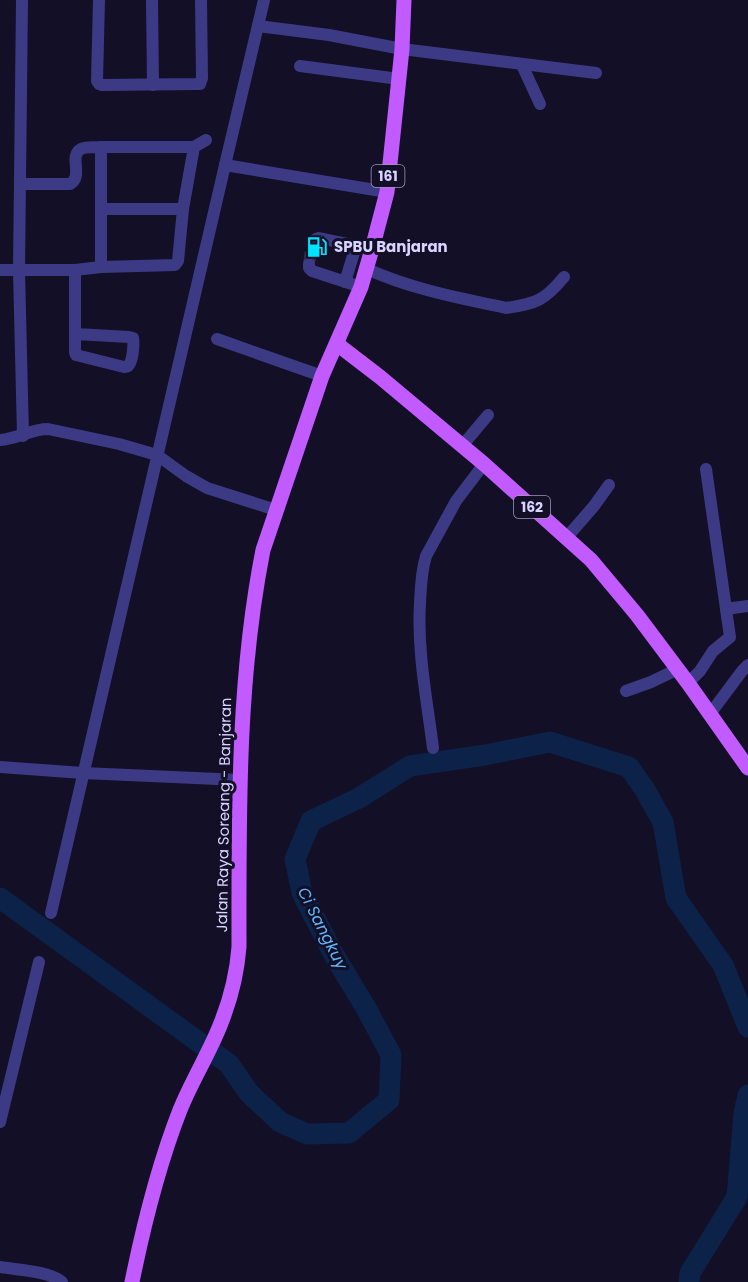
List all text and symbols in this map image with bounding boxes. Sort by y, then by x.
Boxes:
road number: 161 [372,165,404,187]
fuel station icon: SPBU Banjaran [305,235,329,259]
place label: SPBU Banjaran [334,236,448,257]
road number: 162 [514,496,550,518]
street label: Jalan Raya Soreang - Banjaran [211,697,236,933]
water label: Ci Sangkuy [292,883,354,974]

